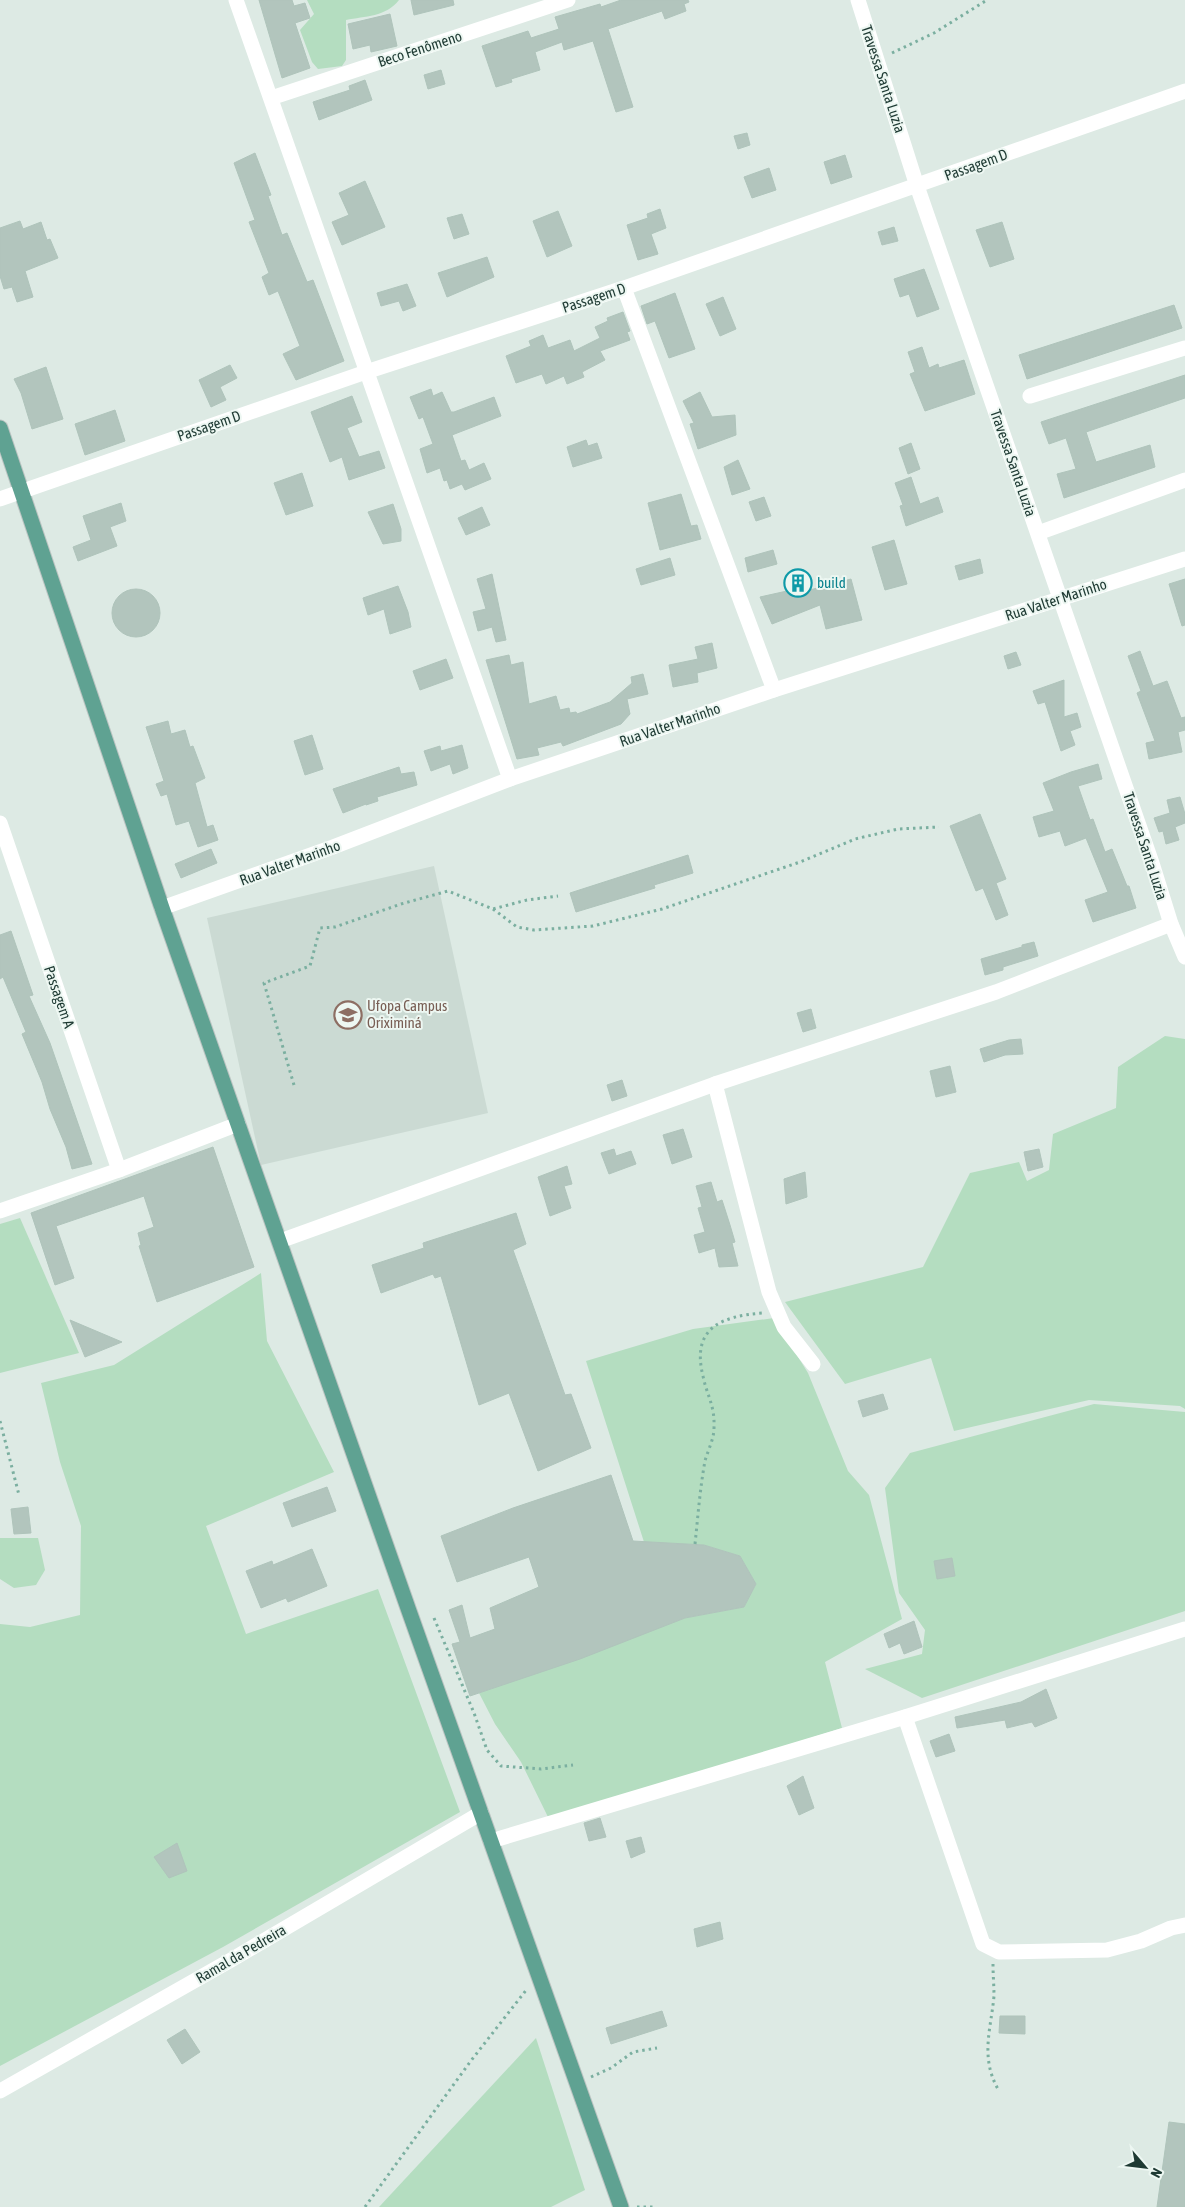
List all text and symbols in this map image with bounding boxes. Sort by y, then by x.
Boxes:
street label: Travessa Santa Luzia [858,23,909,135]
street label: Beco Fenômeno [376,27,464,70]
street label: Passagem D [942,145,1010,184]
street label: Passagem D [560,279,628,316]
street label: Passagem D [175,407,243,444]
street label: Travessa Santa Luzia [987,407,1040,519]
building icon: build [783,568,813,598]
place label: build [817,574,846,591]
street label: Rua Valter Marinho [1003,575,1109,624]
street label: Rua Valter Marinho [617,699,723,750]
street label: Travessa Santa Luzia [1120,790,1171,902]
street label: Rua Valter Marinho [237,836,342,889]
street label: Passagem A [41,963,78,1031]
place label: Ufopa Campus Oriximiná [367,997,447,1031]
school or university icon: Ufopa Campus Oriximiná [333,1000,363,1030]
street label: Ramal da Pedreira [193,1921,289,1986]
north arrow [1120,2142,1170,2192]
text: N [1147,2166,1165,2181]

